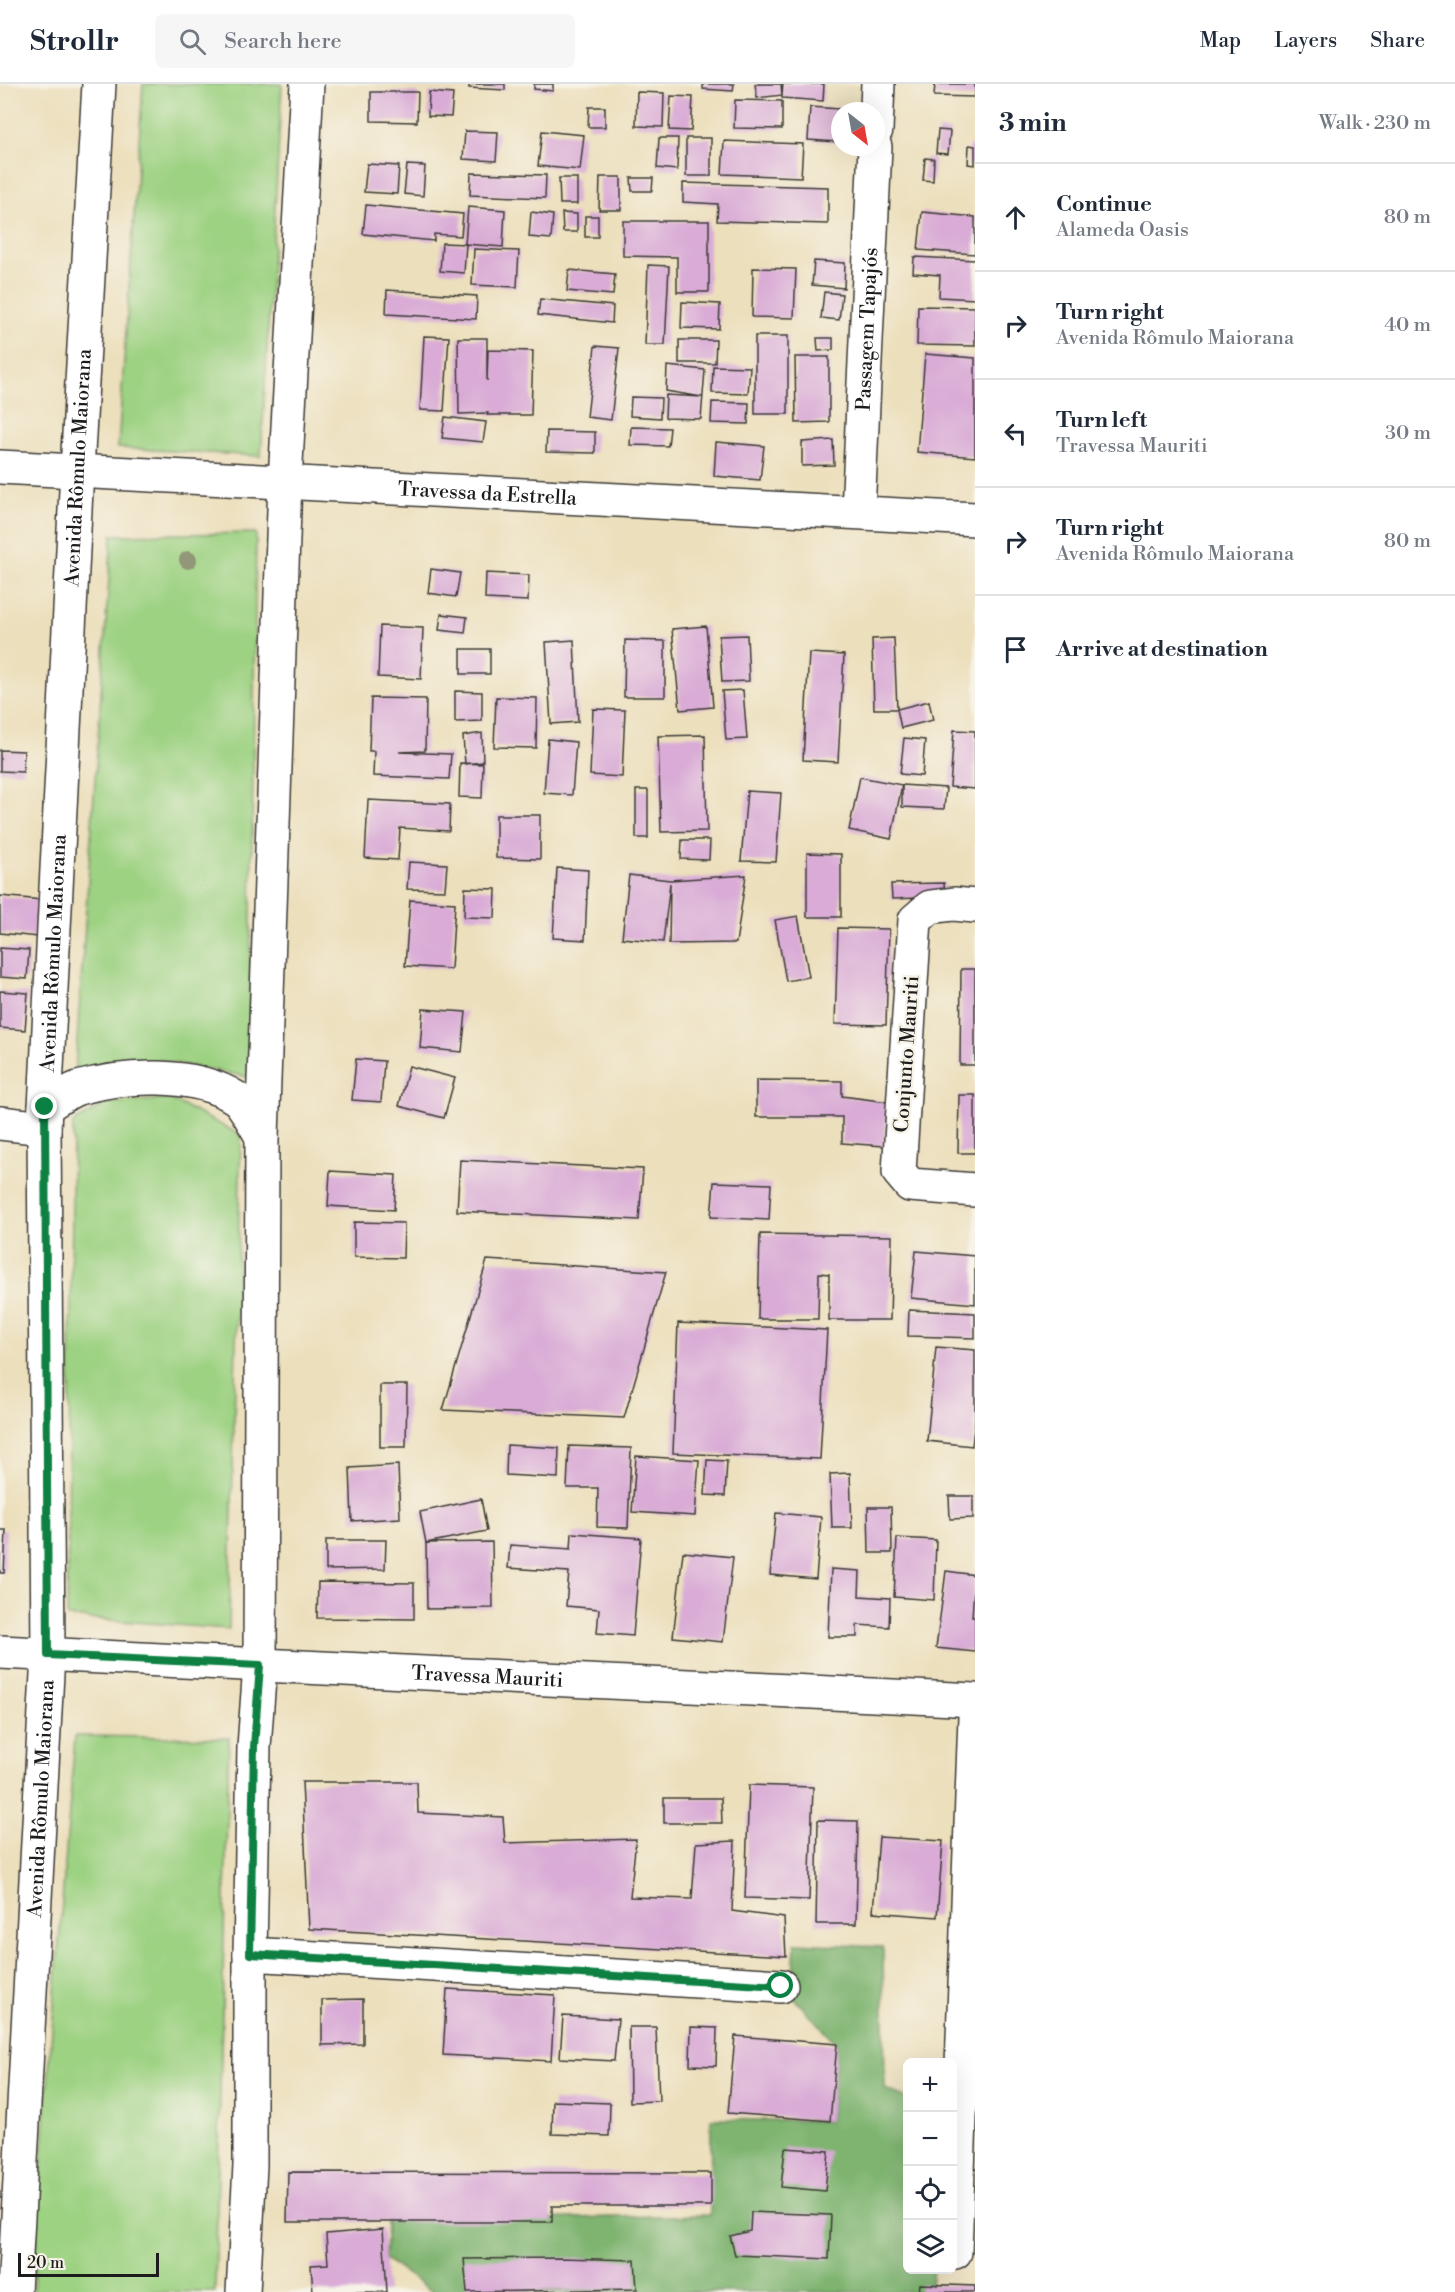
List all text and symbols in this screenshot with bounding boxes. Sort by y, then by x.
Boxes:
search box [155,14,575,68]
text: Strollr [30,24,119,59]
icon: search [176,25,209,58]
text: Search here [224,28,342,55]
text: Map [1200,28,1241,54]
text: Layers [1274,28,1337,54]
text: Share [1370,28,1425,54]
north arrow [831,102,885,156]
text: 3 min [999,107,1067,139]
text: Walk · 230 m [1319,111,1431,136]
text: Continue [1056,191,1152,218]
icon: ahead [999,201,1032,234]
text: 80 m [1384,205,1431,230]
text: Alameda Oasis [1056,218,1189,243]
street label: Passagem Tapajós [852,247,884,412]
text: Turn right [1056,299,1164,326]
icon: right [999,309,1032,342]
text: 40 m [1384,313,1431,338]
text: Avenida Rômulo Maiorana [1056,326,1294,351]
street label: Avenida Rômulo Maiorana [60,347,98,588]
text: Turn left [1056,407,1147,434]
icon: left [999,417,1032,450]
text: 30 m [1385,421,1431,446]
text: Travessa Mauriti [1056,434,1208,459]
street label: Travessa da Estrella [397,477,578,512]
text: Turn right [1056,515,1164,542]
icon: right [999,525,1032,558]
text: 80 m [1384,529,1431,554]
text: Avenida Rômulo Maiorana [1056,542,1294,567]
icon: arrive [999,633,1032,666]
text: Arrive at destination [1056,636,1268,663]
street label: Avenida Rômulo Maiorana [36,833,73,1074]
street label: Conjunto Mauriti [890,974,925,1133]
route end [31,1093,57,1119]
street label: Travessa Mauriti [411,1661,564,1694]
street label: Avenida Rômulo Maiorana [23,1678,61,1919]
route start [767,1972,793,1998]
map controls [903,2058,957,2274]
button: + [903,2058,957,2112]
button: − [903,2112,957,2166]
button: locate [903,2166,957,2220]
button: layers [903,2220,957,2274]
scale bar [18,2250,159,2278]
text: 20 m [27,2253,64,2273]

